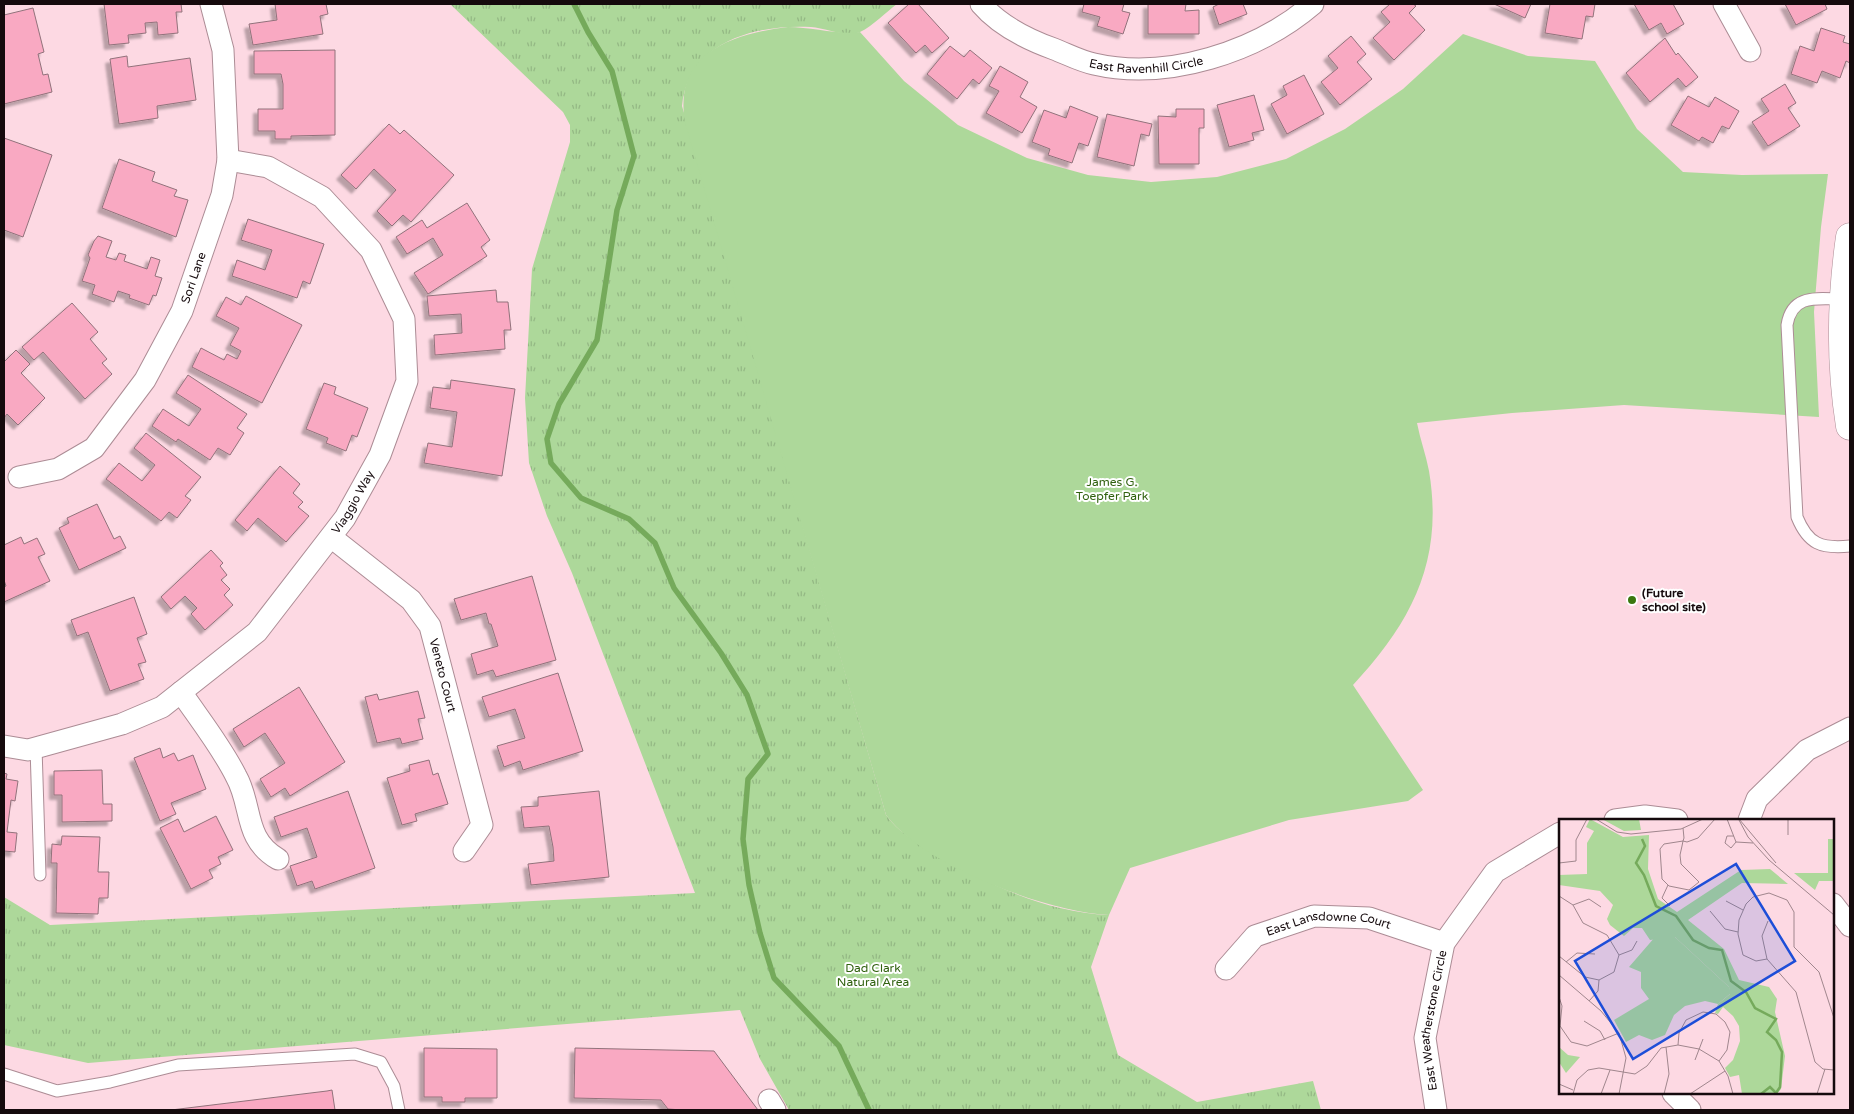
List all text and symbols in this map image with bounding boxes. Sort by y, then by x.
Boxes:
street label: East Ravenhill Circle [1088,53,1205,76]
street label: Sori Lane [178,250,209,305]
street label: Viaggio Way [328,468,377,537]
park label: James G. Toepfer Park [1076,475,1149,503]
place label: (Future school site) [1642,586,1706,614]
marker: (Future school site) [1626,594,1638,606]
street label: Veneto Court [427,637,459,714]
inset map [1559,819,1834,1094]
street label: East Lansdowne Court [1264,909,1393,939]
street label: East Weatherstone Circle [1418,949,1449,1092]
park label: Dad Clark Natural Area [837,961,909,989]

